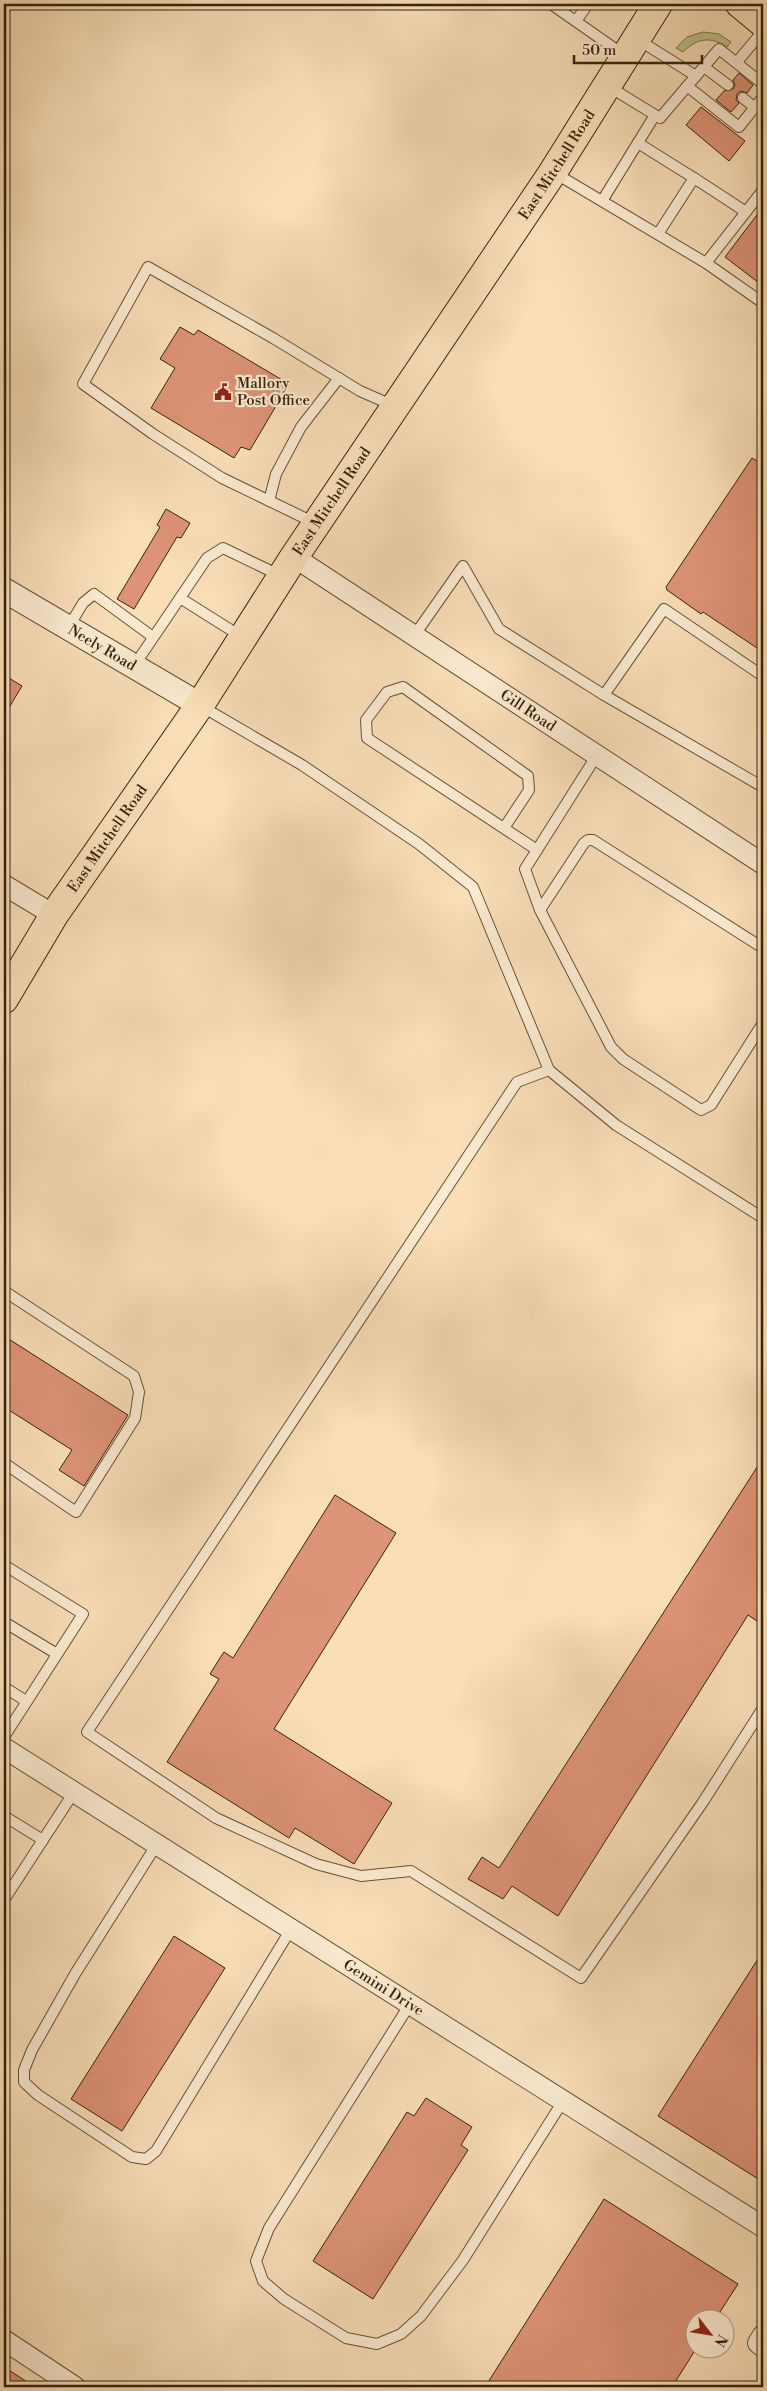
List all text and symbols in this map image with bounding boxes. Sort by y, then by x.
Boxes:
scale bar [574,32,702,64]
text: 50 m [582,41,616,60]
street label: East Mitchell Road [514,106,599,223]
place label: Mallory Post Office [237,374,310,410]
public building icon: Mallory Post Office [213,382,233,402]
street label: East Mitchell Road [288,443,375,559]
street label: Neely Road [65,620,140,675]
street label: Gill Road [497,685,560,736]
street label: East Mitchell Road [63,780,152,896]
street label: Gemini Drive [340,1955,428,2020]
north arrow [684,2308,734,2358]
text: N [710,2331,731,2350]

